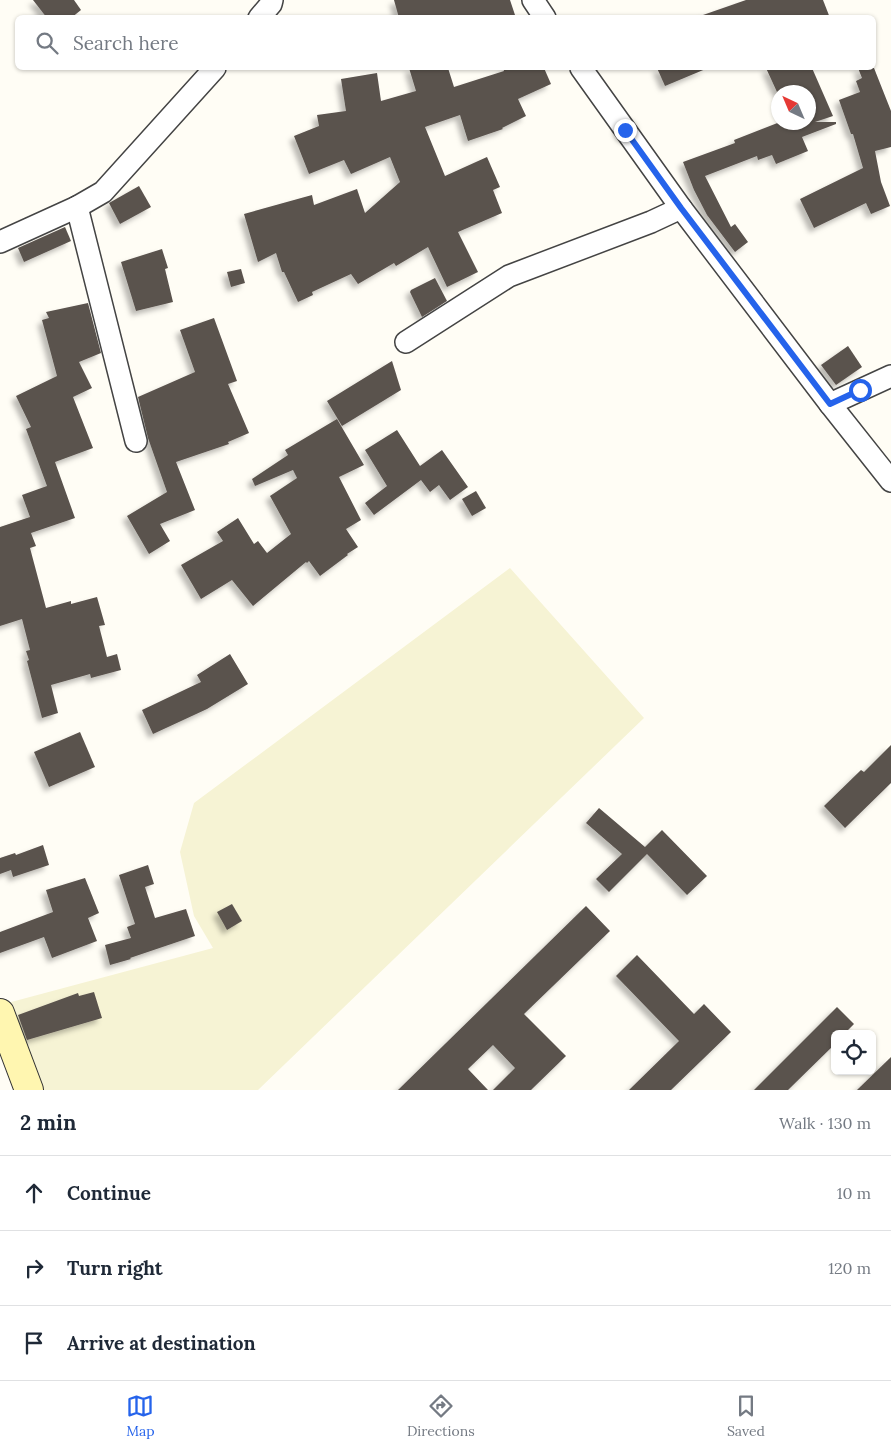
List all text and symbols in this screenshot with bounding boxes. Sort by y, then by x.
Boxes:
search box [15,15,876,70]
icon: search [33,29,61,57]
text: Search here [73,31,179,55]
north arrow [771,85,816,130]
route end [614,119,637,142]
route start [849,379,872,402]
map controls [831,1030,876,1075]
button: locate [831,1030,876,1075]
text: 2 min [20,1109,76,1136]
text: Walk · 130 m [779,1113,871,1133]
icon: ahead [20,1179,48,1207]
text: Continue [67,1181,151,1205]
text: 10 m [837,1183,871,1203]
icon: right [20,1254,48,1282]
text: Turn right [67,1256,163,1280]
text: 120 m [828,1258,871,1278]
icon: arrive [20,1329,48,1357]
text: Arrive at destination [67,1331,256,1355]
tab: Map [126,1392,155,1440]
tab: Directions [407,1392,475,1440]
tab: Saved [727,1392,765,1440]

